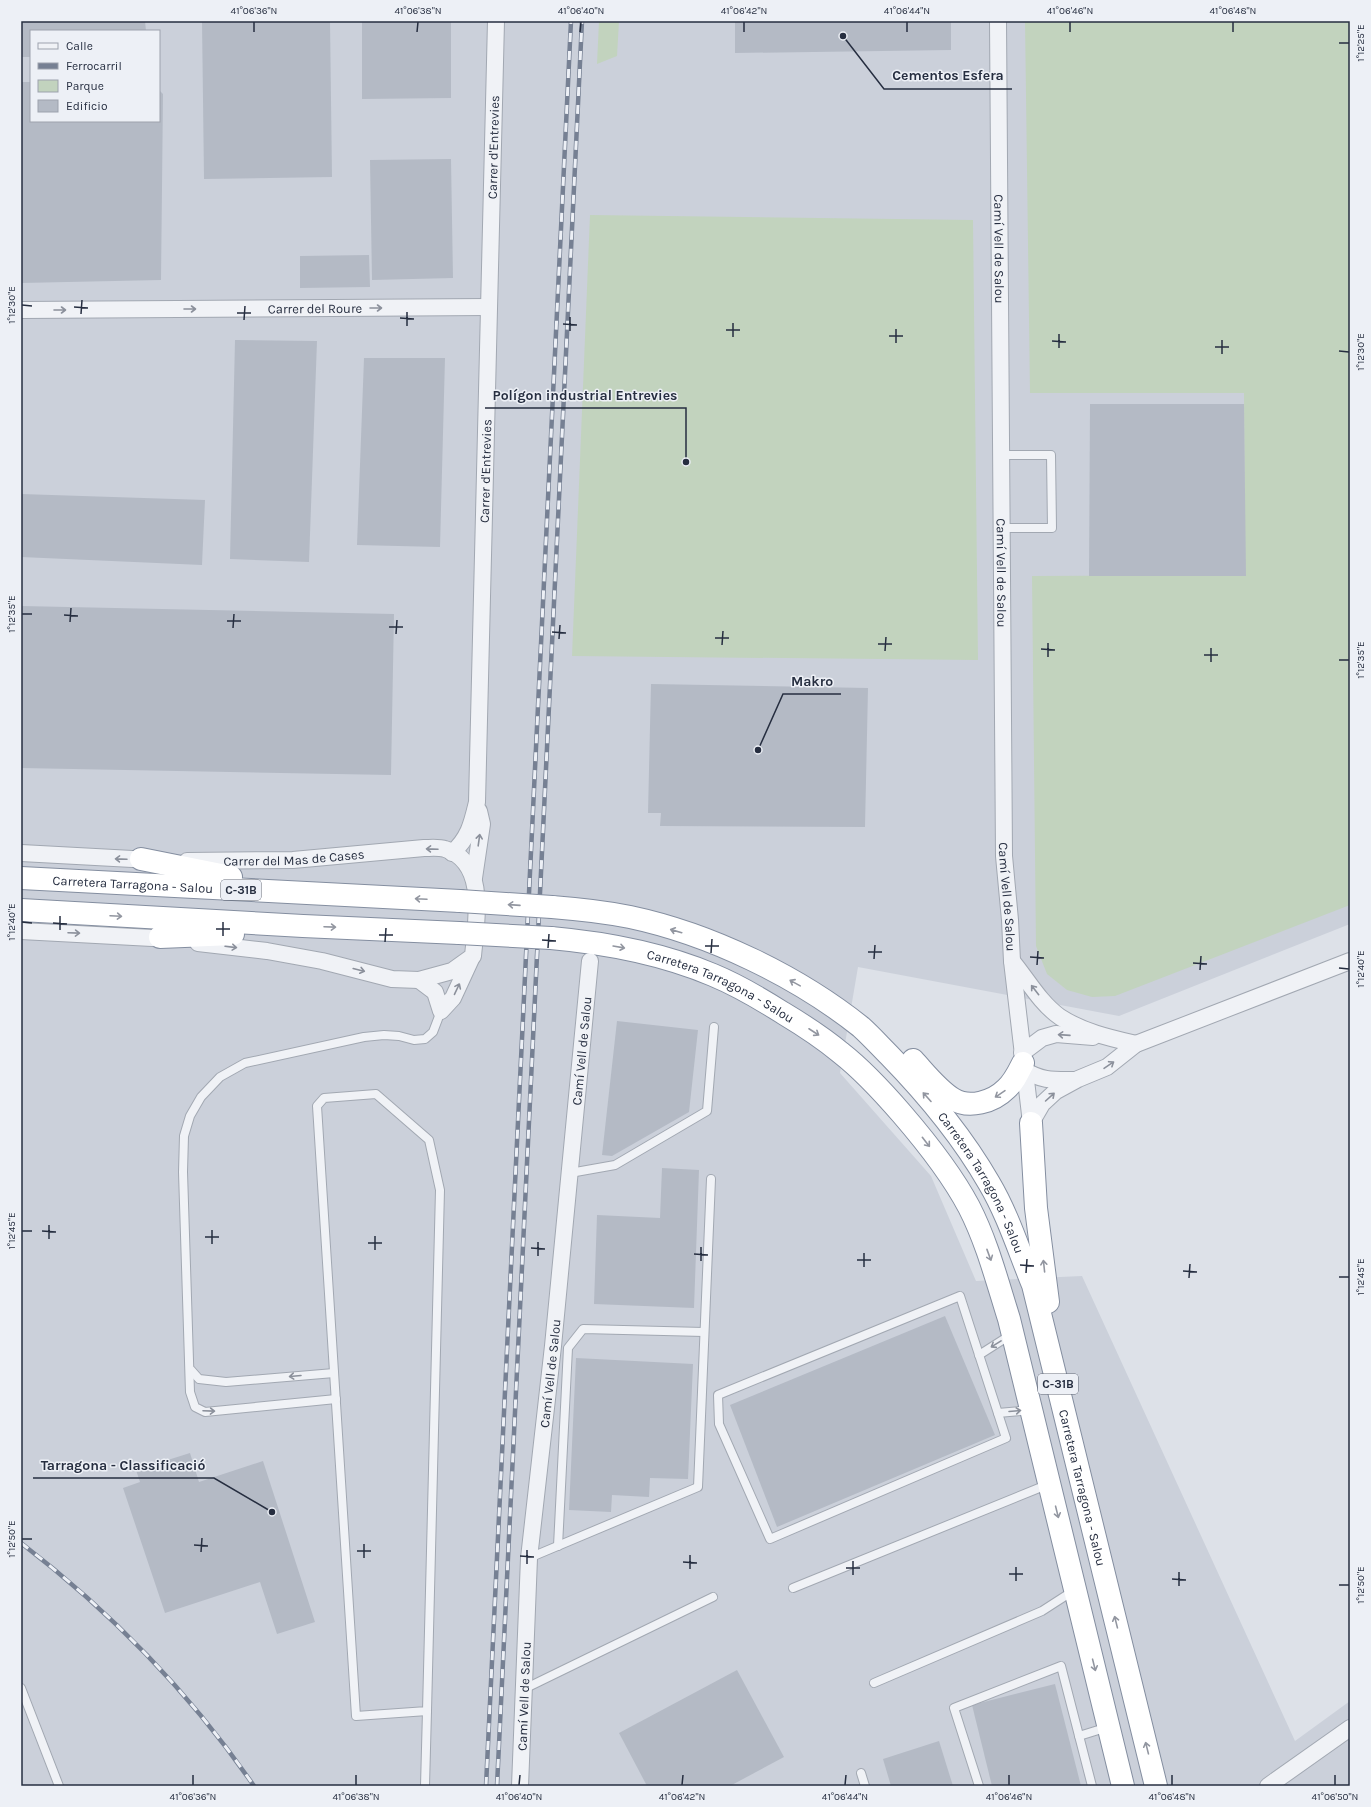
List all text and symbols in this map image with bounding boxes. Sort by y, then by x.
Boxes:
text: 41°06'36"N [231,5,277,17]
text: 41°06'38"N [394,5,442,17]
text: 41°06'40"N [558,5,604,17]
text: 41°06'42"N [721,5,767,17]
text: 41°06'44"N [884,5,930,17]
text: 41°06'46"N [1047,5,1093,17]
text: 41°06'48"N [1210,5,1256,17]
text: 1°12'25"E [1355,24,1367,62]
legend [30,30,160,122]
text: Calle [66,39,93,53]
text: Ferrocarril [66,59,122,73]
callout: Cementos Esfera [884,63,1012,89]
text: Cementos Esfera [892,67,1004,84]
text: Parque [66,79,104,93]
street label: Carrer d'Entrevies [485,95,502,199]
text: Edificio [66,99,107,113]
street label: Camí Vell de Salou [991,194,1007,304]
text: 1°12'30"E [6,286,18,324]
street label: Carrer del Roure [268,301,363,316]
one-way arrow [369,304,382,312]
one-way arrow [183,305,196,313]
one-way arrow [53,306,66,314]
text: 1°12'30"E [1355,333,1367,371]
callout: Polígon industrial Entrevies [485,382,686,408]
text: Polígon industrial Entrevies [493,387,677,404]
street label: Carrer d'Entrevies [477,419,494,523]
street label: Camí Vell de Salou [994,518,1009,628]
text: 1°12'35"E [6,595,18,633]
text: 1°12'35"E [1355,641,1367,679]
callout: Makro [783,668,841,694]
text: Makro [791,673,833,690]
one-way arrow [475,834,483,847]
street label: Camí Vell de Salou [996,842,1019,952]
one-way arrow [426,845,439,852]
street label: Carrer del Mas de Cases [223,846,365,869]
one-way arrow [115,855,128,862]
street label: Carretera Tarragona - Salou [52,873,214,896]
road number: C-31B [221,880,261,900]
one-way arrow [415,895,428,903]
one-way arrow [508,901,521,908]
text: 1°12'40"E [6,903,18,941]
one-way arrow [109,912,122,919]
one-way arrow [323,923,336,931]
one-way arrow [670,927,683,934]
one-way arrow [67,930,80,937]
one-way arrow [224,943,237,951]
one-way arrow [612,943,625,951]
street label: Carretera Tarragona - Salou [645,947,797,1026]
text: 1°12'40"E [1355,950,1367,988]
one-way arrow [352,967,365,975]
one-way arrow [789,978,801,986]
one-way arrow [454,983,461,995]
one-way arrow [1030,984,1039,995]
street label: Camí Vell de Salou [569,996,595,1106]
one-way arrow [808,1028,819,1036]
one-way arrow [1058,1031,1071,1038]
one-way arrow [1103,1060,1115,1068]
one-way arrow [994,1090,1005,1098]
one-way arrow [923,1092,932,1102]
one-way arrow [1045,1092,1055,1101]
street label: Carretera Tarragona - Salou [935,1109,1027,1255]
one-way arrow [922,1137,930,1148]
text: 1°12'45"E [6,1212,18,1250]
one-way arrow [985,1249,993,1261]
text: 1°12'45"E [1355,1258,1367,1296]
one-way arrow [1040,1260,1047,1273]
street label: Camí Vell de Salou [537,1318,564,1429]
one-way arrow [990,1341,1002,1349]
one-way arrow [289,1373,302,1380]
road number: C-31B [1038,1374,1078,1394]
one-way arrow [202,1407,215,1415]
one-way arrow [1008,1408,1021,1415]
street label: Carretera Tarragona - Salou [1056,1408,1109,1568]
callout: Tarragona - Classificació [33,1452,214,1478]
text: Tarragona - Classificació [41,1457,205,1474]
one-way arrow [1053,1505,1061,1518]
text: 1°12'50"E [6,1520,18,1558]
text: 1°12'50"E [1355,1566,1367,1604]
one-way arrow [1112,1616,1119,1629]
street label: Camí Vell de Salou [514,1641,534,1751]
one-way arrow [1091,1659,1098,1672]
one-way arrow [1142,1742,1150,1755]
text: 41°06'36"N [170,1791,216,1803]
text: 41°06'38"N [332,1791,380,1803]
text: 41°06'40"N [496,1791,542,1803]
text: 41°06'42"N [659,1791,705,1803]
text: 41°06'44"N [822,1791,868,1803]
text: 41°06'46"N [986,1791,1032,1803]
text: 41°06'48"N [1149,1791,1195,1803]
text: 41°06'50"N [1312,1791,1358,1803]

